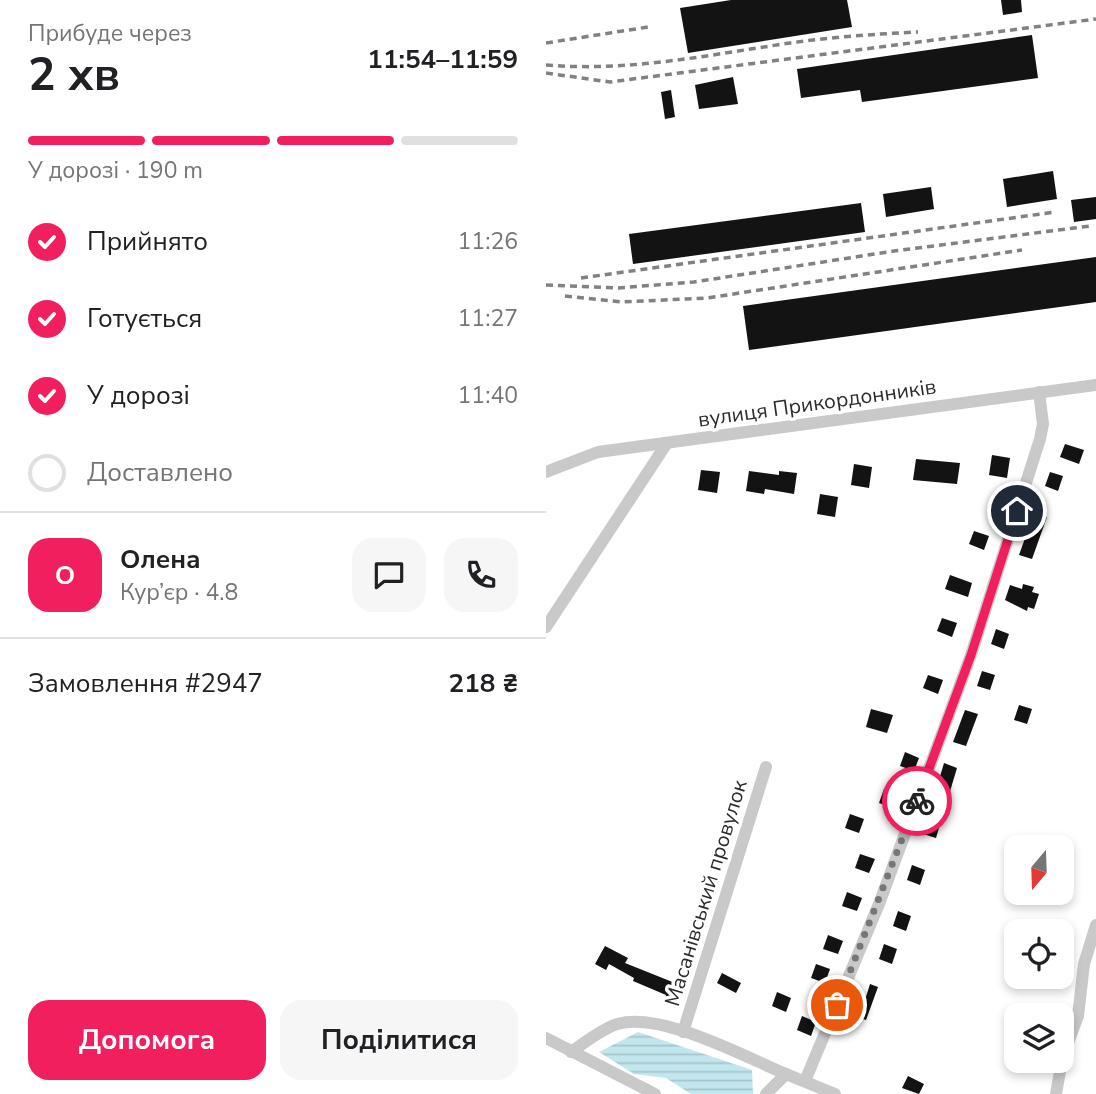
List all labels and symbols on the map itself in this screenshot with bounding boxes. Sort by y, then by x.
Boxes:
street label: вулиця Прикордонників [696,372,938,434]
pin [987,481,1047,541]
courier [882,766,952,836]
street label: Масанівський провулок [658,776,754,1009]
north arrow [1004,835,1074,905]
pin [807,975,867,1035]

